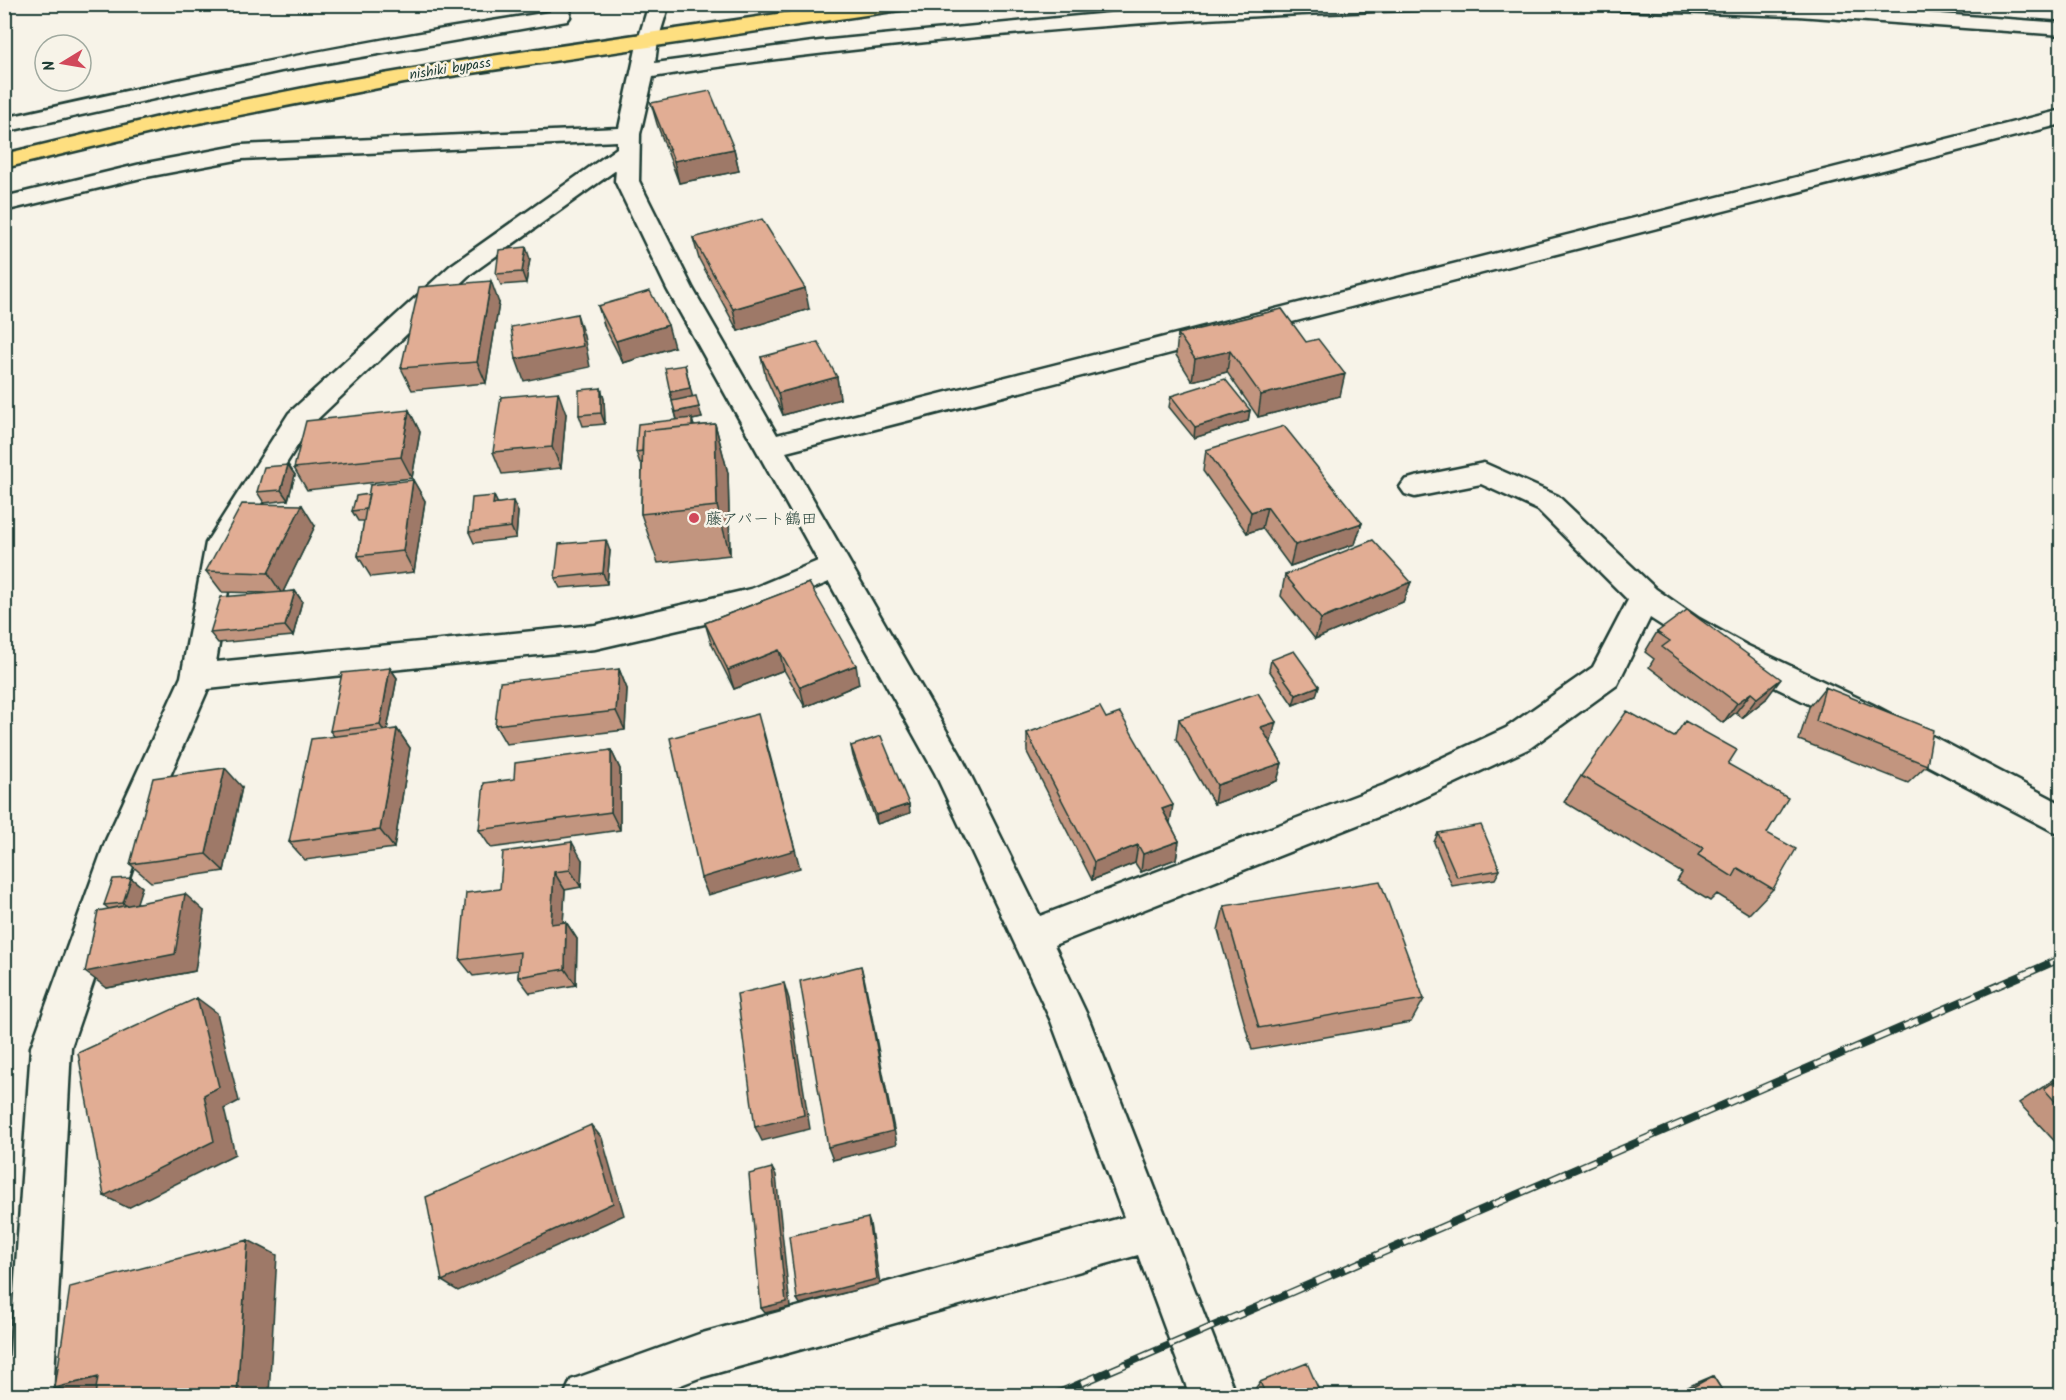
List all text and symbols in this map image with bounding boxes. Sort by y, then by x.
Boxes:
north arrow [33,33,93,93]
street label: nishiki bypass [408,52,493,86]
text: N [37,58,63,73]
place label: 藤アパート鶴田 [706,507,817,532]
marker: 藤アパート鶴田 [687,511,701,525]

